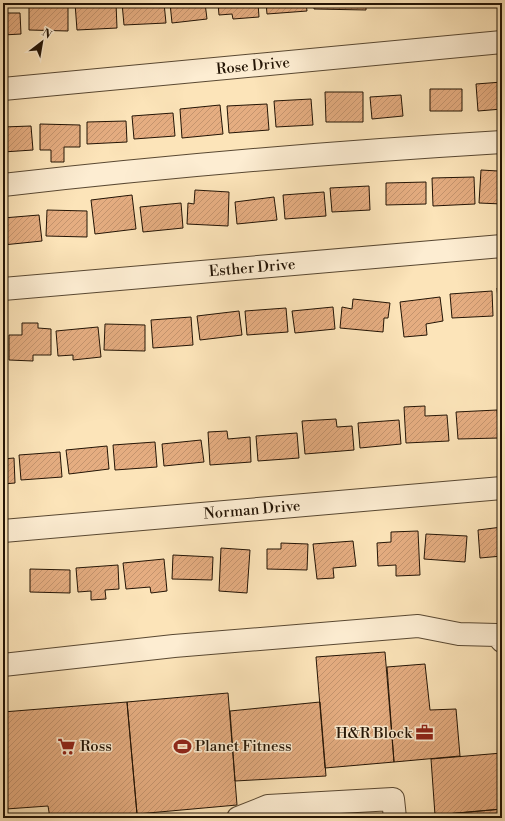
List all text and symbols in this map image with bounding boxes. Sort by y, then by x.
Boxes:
north arrow [22,22,62,62]
text: N [39,26,54,43]
street label: Rose Drive [215,53,291,79]
street label: Esther Drive [208,255,296,281]
street label: Norman Drive [203,496,301,524]
office icon: H&R Block [415,723,435,743]
place label: H&R Block [336,724,413,743]
supermarket icon: Ross [57,736,77,756]
sports icon: Planet Fitness [172,736,192,756]
place label: Ross [80,737,112,756]
place label: Planet Fitness [195,737,292,756]

